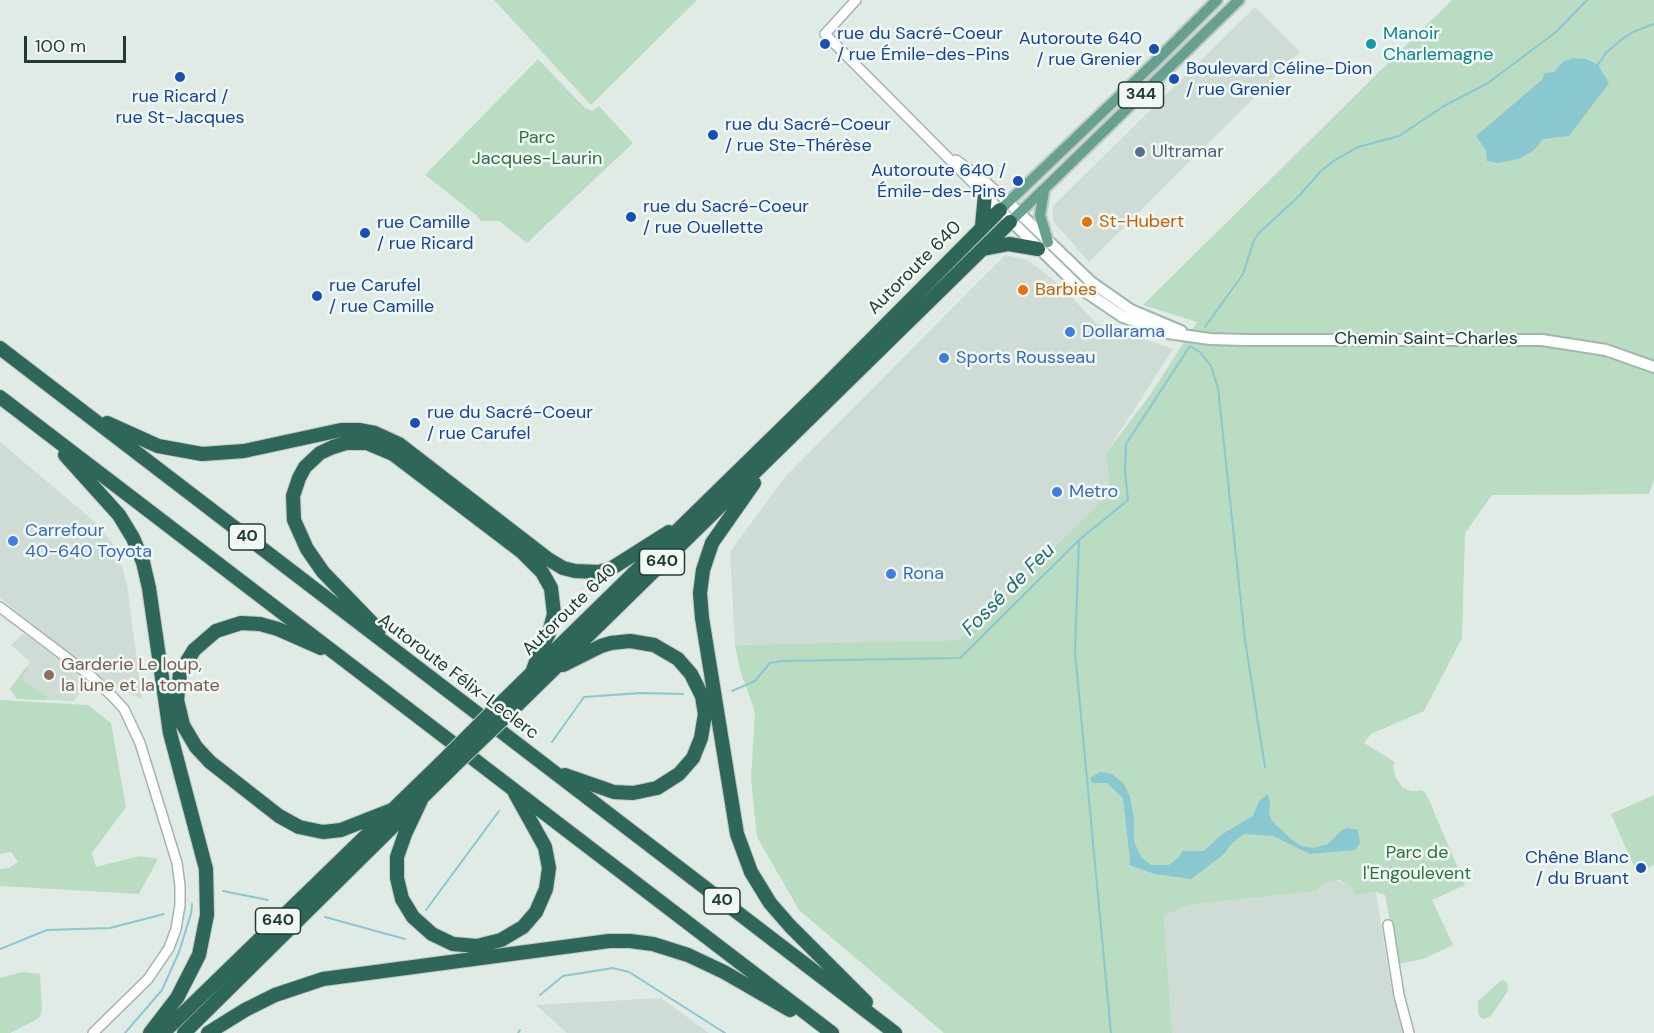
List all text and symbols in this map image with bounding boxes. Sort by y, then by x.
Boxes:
place label: rue du Sacré-Coeur / rue Émile-des-Pins [837,23,1010,66]
place label: Manoir Charlemagne [1383,23,1493,66]
scale bar [27,24,129,62]
place label: Autoroute 640 / rue Grenier [1019,28,1142,70]
text: 100 m [35,34,86,58]
marker: rue du Sacré-Coeur / rue Émile-des-Pins [818,37,832,51]
marker: Manoir Charlemagne [1364,37,1378,51]
marker: Autoroute 640 / rue Grenier [1147,42,1161,56]
place label: Boulevard Céline-Dion / rue Grenier [1186,58,1372,100]
marker: rue Ricard / rue St-Jacques [173,70,187,84]
marker: Boulevard Céline-Dion / rue Grenier [1167,72,1181,86]
road number: 344 [1118,82,1164,108]
place label: rue Ricard / rue St-Jacques [115,86,245,128]
place label: rue du Sacré-Coeur / rue Ste-Thérèse [725,114,891,156]
park label: Parc Jacques-Laurin [472,127,602,170]
marker: rue du Sacré-Coeur / rue Ste-Thérèse [706,128,720,142]
place label: Ultramar [1152,141,1224,163]
marker: Ultramar [1133,145,1147,159]
place label: Autoroute 640 / Émile-des-Pins [871,160,1006,202]
marker: Autoroute 640 / Émile-des-Pins [1011,174,1025,188]
place label: rue du Sacré-Coeur / rue Ouellette [643,196,809,238]
marker: rue du Sacré-Coeur / rue Ouellette [624,210,638,224]
place label: St-Hubert [1099,211,1184,233]
place label: rue Camille / rue Ricard [377,212,474,254]
marker: St-Hubert [1080,215,1094,229]
street label: Autoroute 640 [864,217,966,319]
marker: rue Camille / rue Ricard [358,226,372,240]
place label: rue Carufel / rue Camille [329,275,434,318]
place label: Barbies [1035,279,1097,301]
marker: Barbies [1016,283,1030,297]
marker: rue Carufel / rue Camille [310,289,324,303]
place label: Dollarama [1082,321,1165,343]
marker: Dollarama [1063,325,1077,339]
street label: Chemin Saint-Charles [1334,328,1518,350]
place label: Sports Rousseau [956,347,1095,369]
marker: Sports Rousseau [937,351,951,365]
place label: rue du Sacré-Coeur / rue Carufel [427,402,593,444]
marker: rue du Sacré-Coeur / rue Carufel [408,416,422,430]
place label: Metro [1069,481,1118,503]
marker: Metro [1050,485,1064,499]
place label: Carrefour 40-640 Toyota [25,520,152,562]
road number: 40 [229,524,265,550]
marker: Carrefour 40-640 Toyota [6,534,20,548]
water label: Fossé de Feu [958,539,1060,641]
road number: 640 [640,549,684,575]
street label: Autoroute 640 [518,559,622,661]
place label: Rona [903,563,944,585]
marker: Rona [884,567,898,581]
street label: Autoroute Félix-Leclerc [373,610,543,744]
place label: Garderie Le loup, la lune et la tomate [61,654,220,696]
marker: Garderie Le loup, la lune et la tomate [42,668,56,682]
park label: Parc de l'Engoulevent [1363,842,1471,884]
place label: Chêne Blanc / du Bruant [1525,847,1629,890]
marker: Chêne Blanc / du Bruant [1634,861,1648,875]
road number: 40 [704,888,740,914]
road number: 640 [256,908,300,934]

